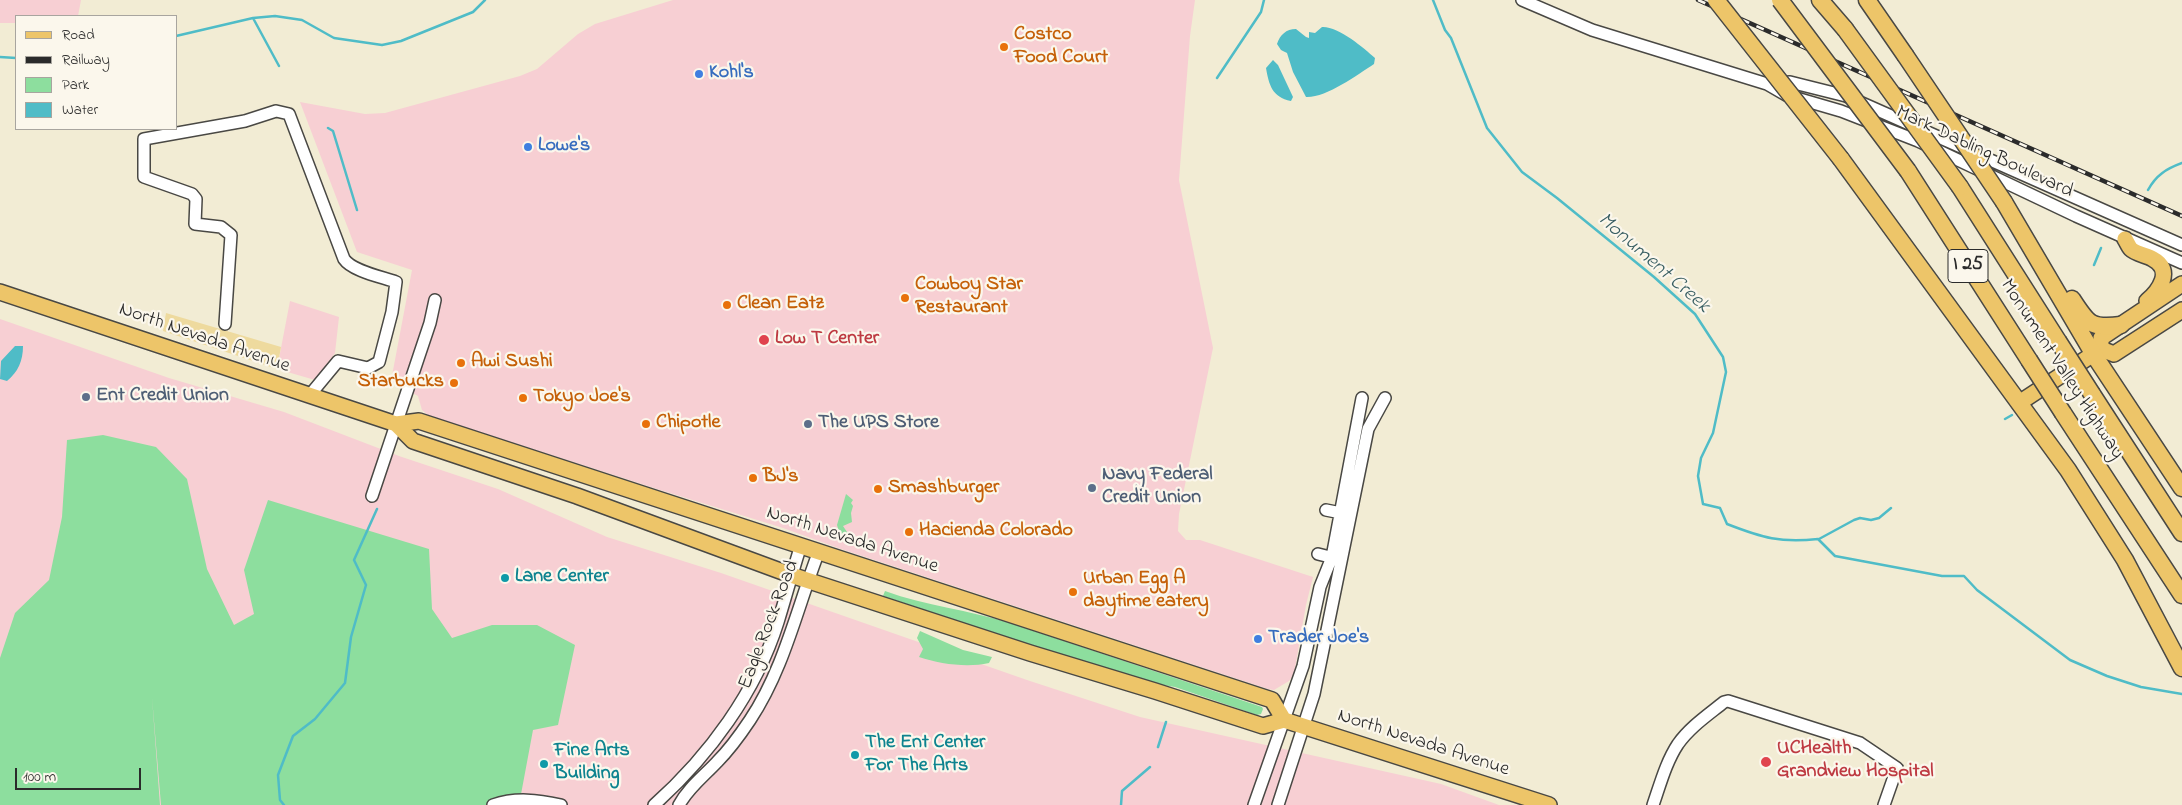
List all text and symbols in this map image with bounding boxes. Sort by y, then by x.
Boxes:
legend [15,15,178,130]
text: Road [62,24,95,46]
place label: Costco Food Court [1014,24,1108,71]
marker: Costco Food Court [998,41,1010,53]
text: Railway [62,49,110,71]
place label: Kohl's [709,62,754,86]
marker: Kohl's [693,68,705,80]
text: Park [62,74,89,96]
text: Water [62,99,98,121]
street label: Mark Dabling Boulevard [1892,101,2076,205]
place label: Lowe's [538,135,590,159]
marker: Lowe's [522,141,534,153]
water label: Monument Creek [1592,208,1714,320]
road number: I 25 [1948,250,1988,282]
place label: Cowboy Star Restaurant [915,274,1023,321]
street label: Monument Valley Highway [1994,275,2128,465]
marker: Cowboy Star Restaurant [899,292,911,304]
place label: Clean Eatz [737,293,824,317]
street label: North Nevada Avenue [115,298,293,380]
marker: Clean Eatz [721,299,733,311]
place label: Low T Center [775,328,879,352]
marker: Low T Center [757,333,771,347]
place label: Awi Sushi [471,351,553,375]
marker: Awi Sushi [455,357,467,369]
place label: Starbucks [358,371,444,395]
marker: Starbucks [448,377,460,389]
place label: Ent Credit Union [96,385,229,409]
place label: Tokyo Joe's [533,386,631,410]
marker: Ent Credit Union [80,391,92,403]
marker: Tokyo Joe's [517,392,529,404]
place label: Chipotle [656,412,720,436]
place label: The UPS Store [818,412,939,436]
marker: Chipotle [640,418,652,430]
marker: The UPS Store [802,418,814,430]
place label: Navy Federal Credit Union [1102,464,1213,511]
place label: BJ's [763,466,798,490]
marker: BJ's [747,472,759,484]
place label: Smashburger [888,477,999,501]
marker: Navy Federal Credit Union [1086,482,1098,494]
marker: Smashburger [872,483,884,495]
street label: North Nevada Avenue [763,502,941,580]
place label: Hacienda Colorado [919,520,1073,544]
marker: Hacienda Colorado [903,526,915,538]
street label: Eagle Rock Road [734,557,806,693]
place label: Lane Center [515,566,609,590]
place label: Urban Egg A daytime eatery [1083,568,1209,615]
marker: Lane Center [499,572,511,584]
marker: Urban Egg A daytime eatery [1067,586,1079,598]
place label: Trader Joe's [1268,627,1369,651]
marker: Trader Joe's [1252,633,1264,645]
street label: North Nevada Avenue [1334,705,1512,783]
place label: The Ent Center For The Arts [865,732,985,779]
place label: UCHealth Grandview Hospital [1777,738,1934,785]
place label: Fine Arts Building [554,740,630,787]
marker: The Ent Center For The Arts [849,749,861,761]
marker: UCHealth Grandview Hospital [1759,755,1773,769]
scale bar [18,758,144,790]
marker: Fine Arts Building [538,758,550,770]
text: 100 m [23,766,56,788]

